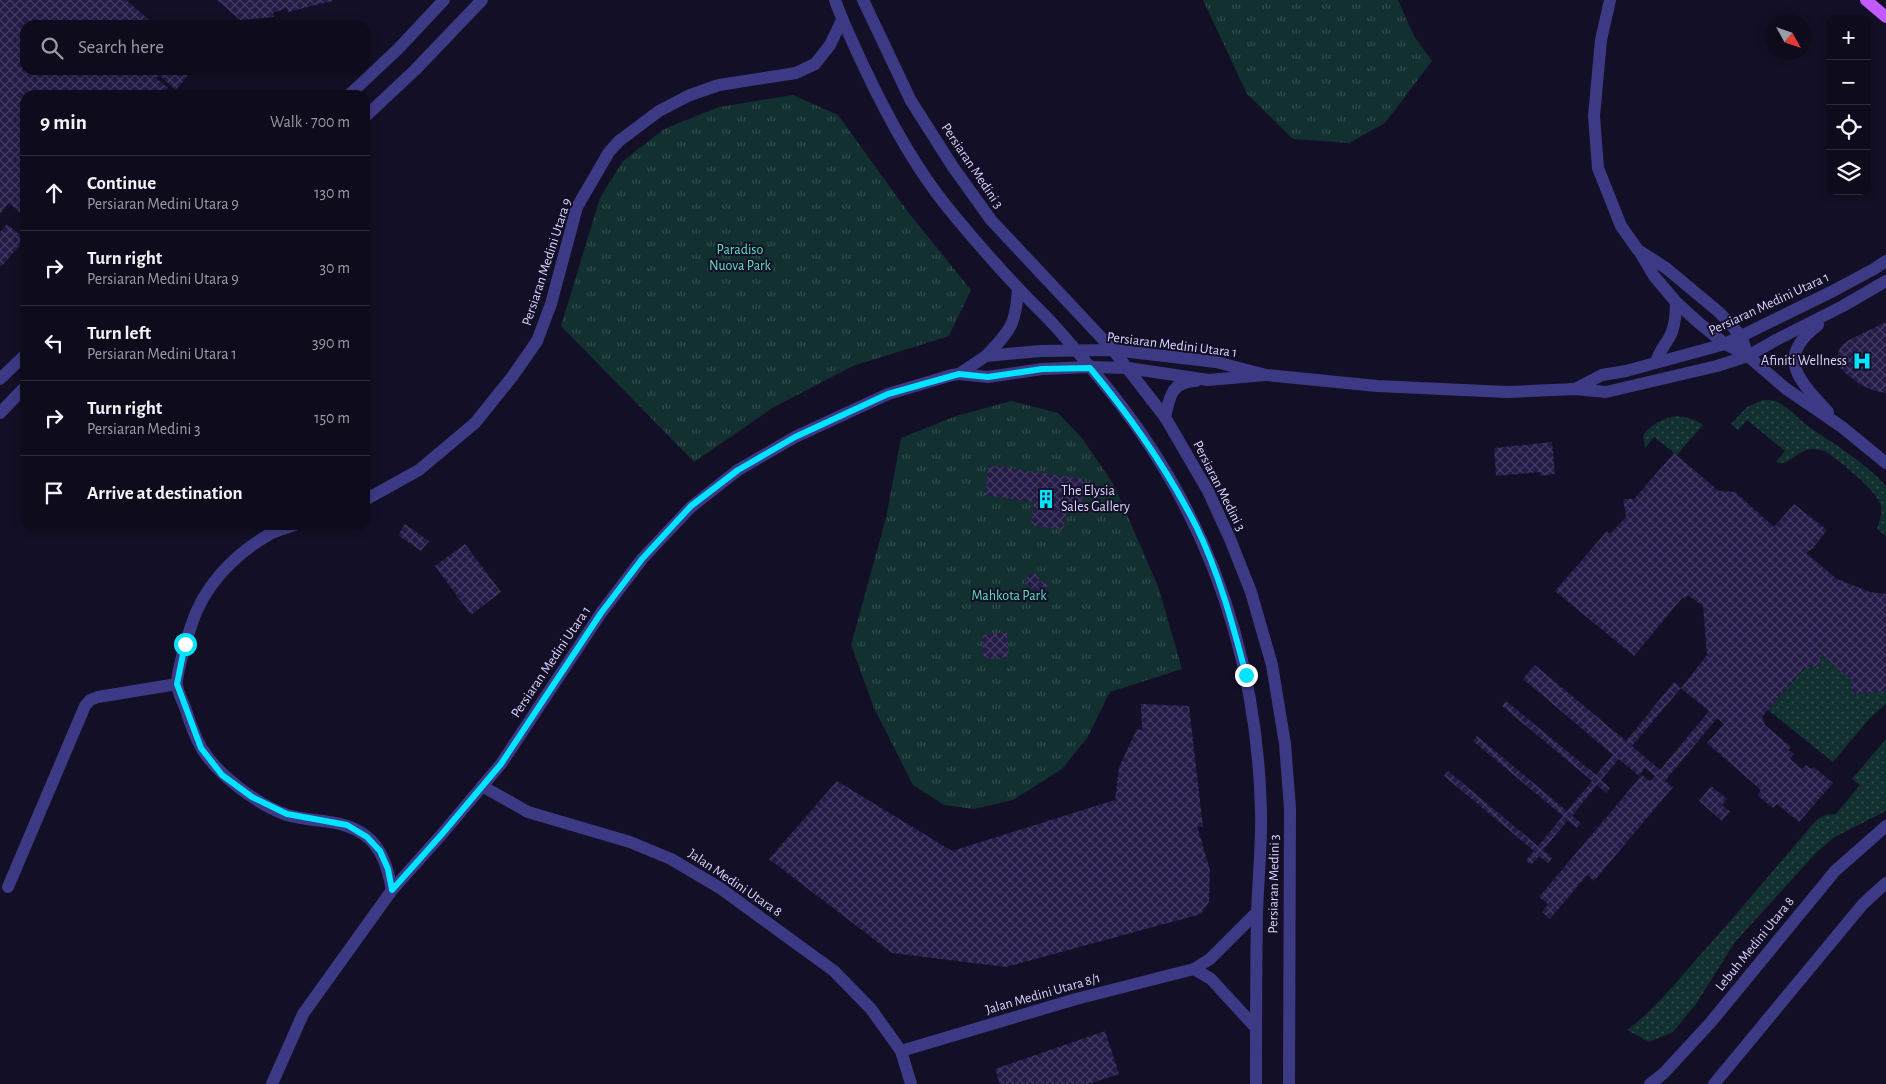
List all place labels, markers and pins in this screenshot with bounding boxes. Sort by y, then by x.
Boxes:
hospital icon: Afiniti Wellness [1851,350,1873,372]
place label: Afiniti Wellness [1761,354,1847,368]
place label: The Elysia Sales Gallery [1061,484,1130,514]
building icon: The Elysia Sales Gallery [1035,488,1057,510]

